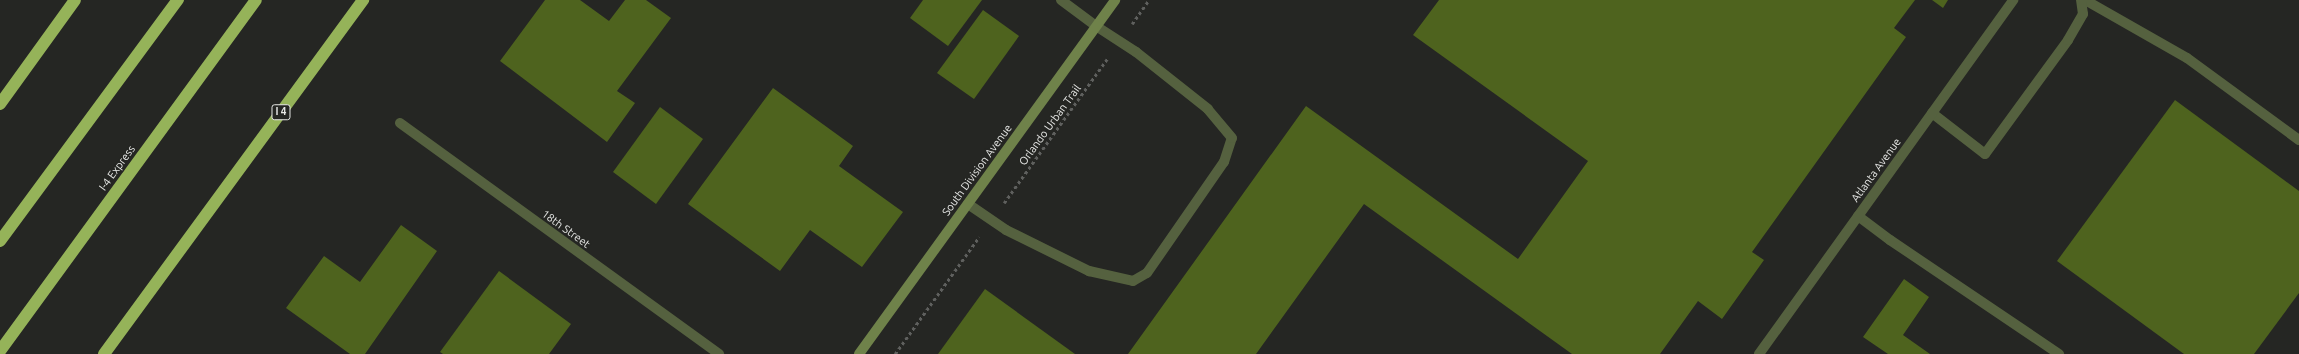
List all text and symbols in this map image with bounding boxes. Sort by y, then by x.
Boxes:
street label: Orlando Urban Trail [1016,82,1084,168]
road number: I 4 [271,104,291,120]
street label: South Division Avenue [939,122,1015,218]
street label: Atlanta Avenue [1848,135,1904,205]
street label: I-4 Express [96,143,138,193]
street label: 18th Street [539,207,593,251]

